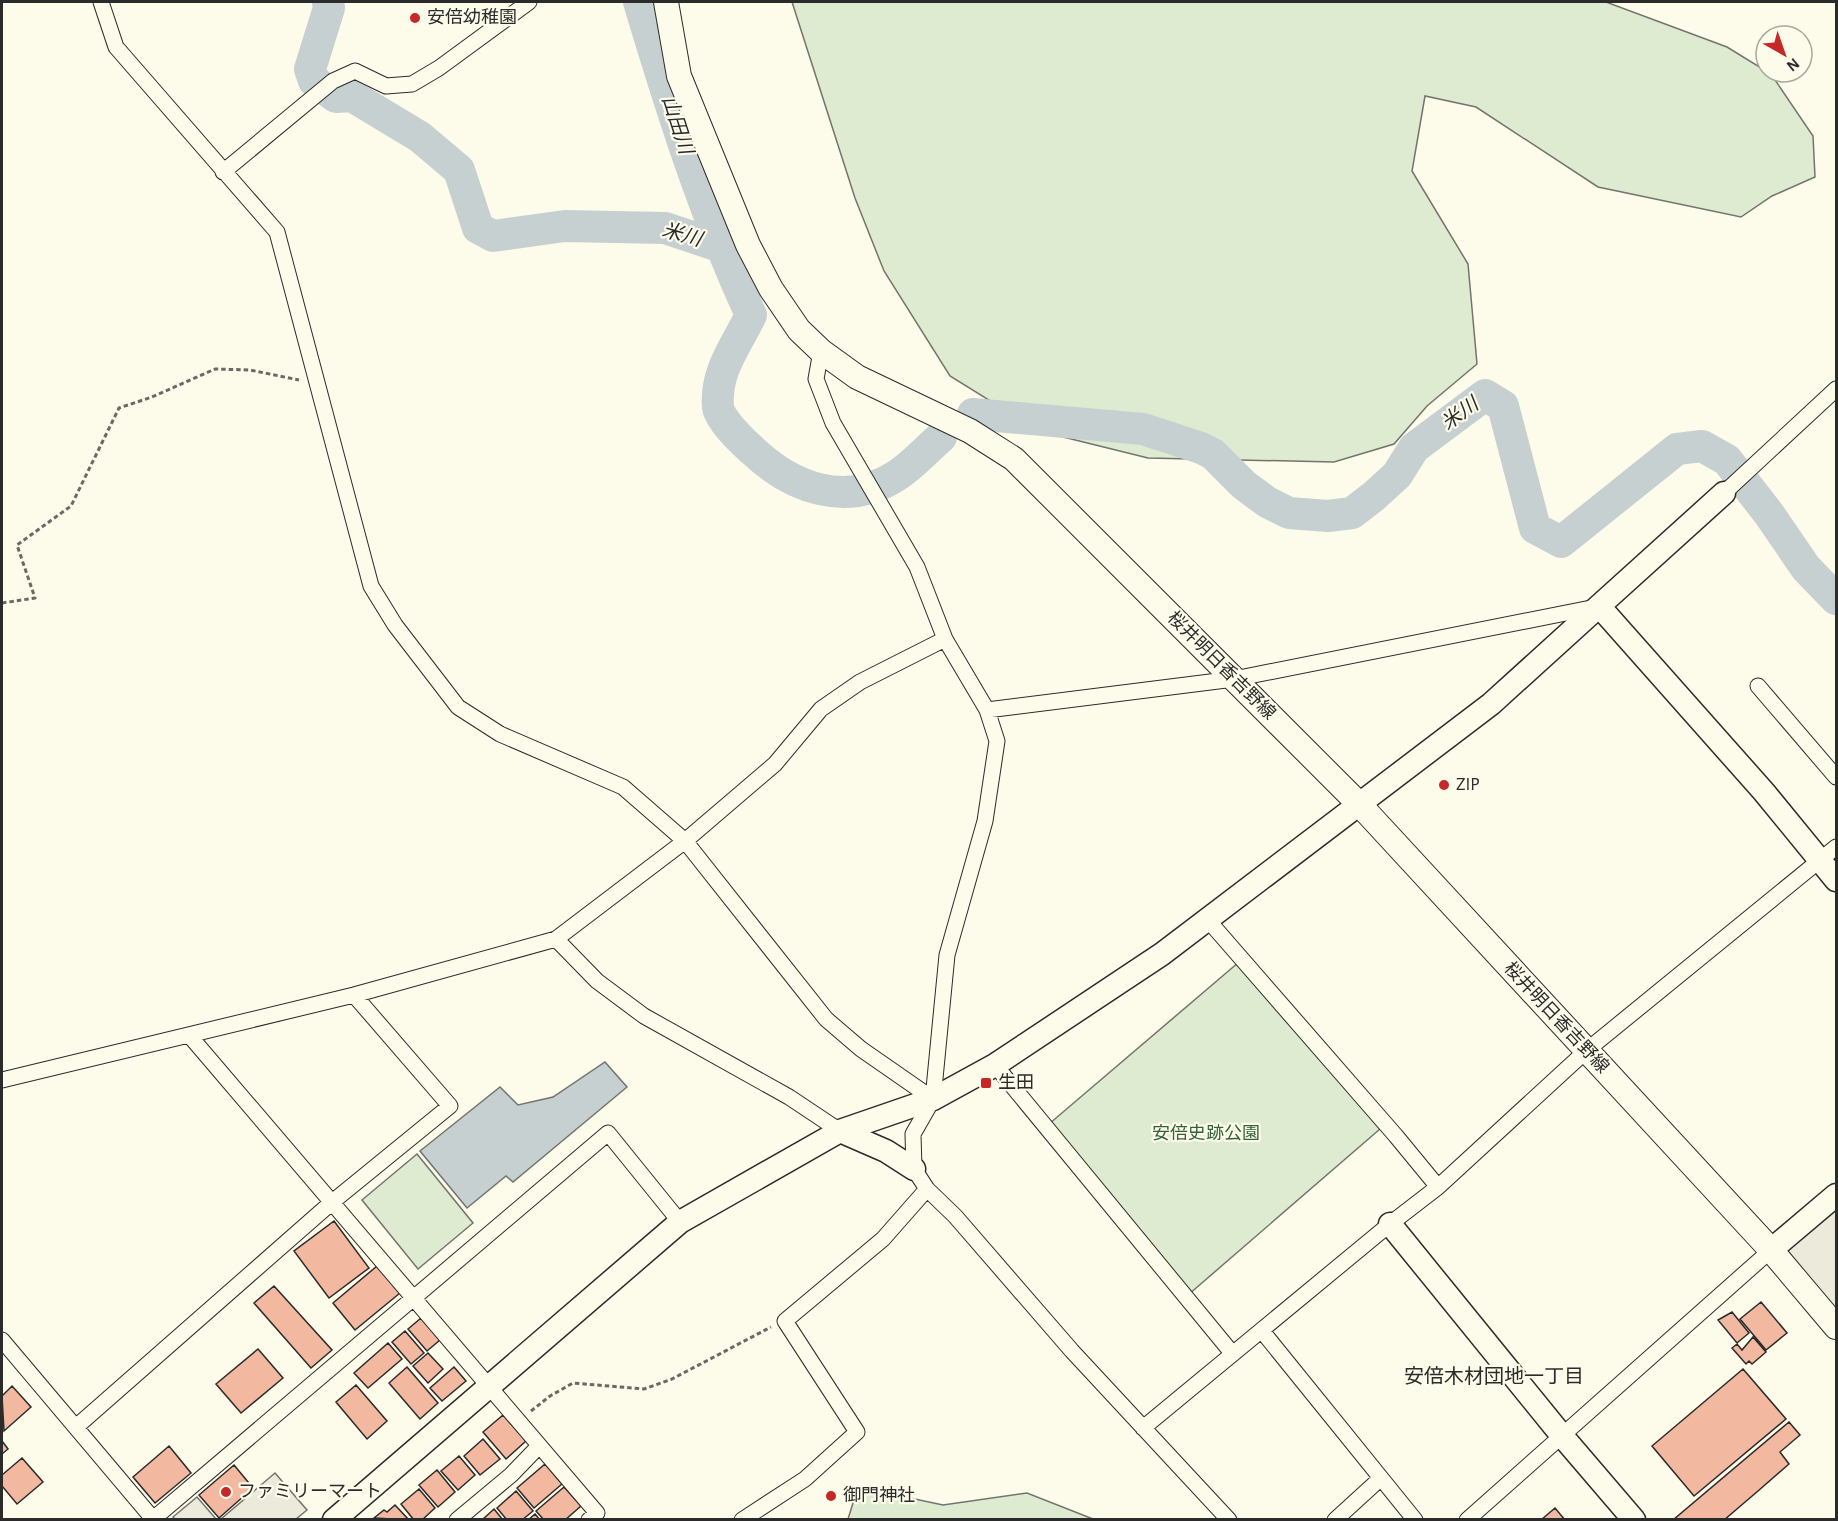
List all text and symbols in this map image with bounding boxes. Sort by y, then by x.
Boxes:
place label: 安倍幼稚園 [427,7,517,27]
marker: 安倍幼稚園 [408,11,422,25]
north arrow [1754,24,1814,84]
text: N [1784,55,1802,74]
water label: 山田川 [658,93,697,159]
water label: 米川 [660,219,706,251]
water label: 米川 [1437,392,1484,434]
street label: 桜井明日香吉野線 [1164,607,1280,723]
place label: ZIP [1456,776,1480,794]
marker: ZIP [1437,778,1451,792]
street label: 桜井明日香吉野線 [1500,958,1613,1077]
place label: 生田 [998,1073,1034,1092]
marker: 生田 [979,1076,993,1090]
park label: 安倍史跡公園 [1152,1124,1260,1143]
district label: 安倍木材団地一丁目 [1404,1365,1584,1387]
place label: ファミリーマート [238,1483,382,1501]
marker: ファミリーマート [219,1485,233,1499]
place label: 御門神社 [843,1485,915,1505]
marker: 御門神社 [824,1489,838,1503]

